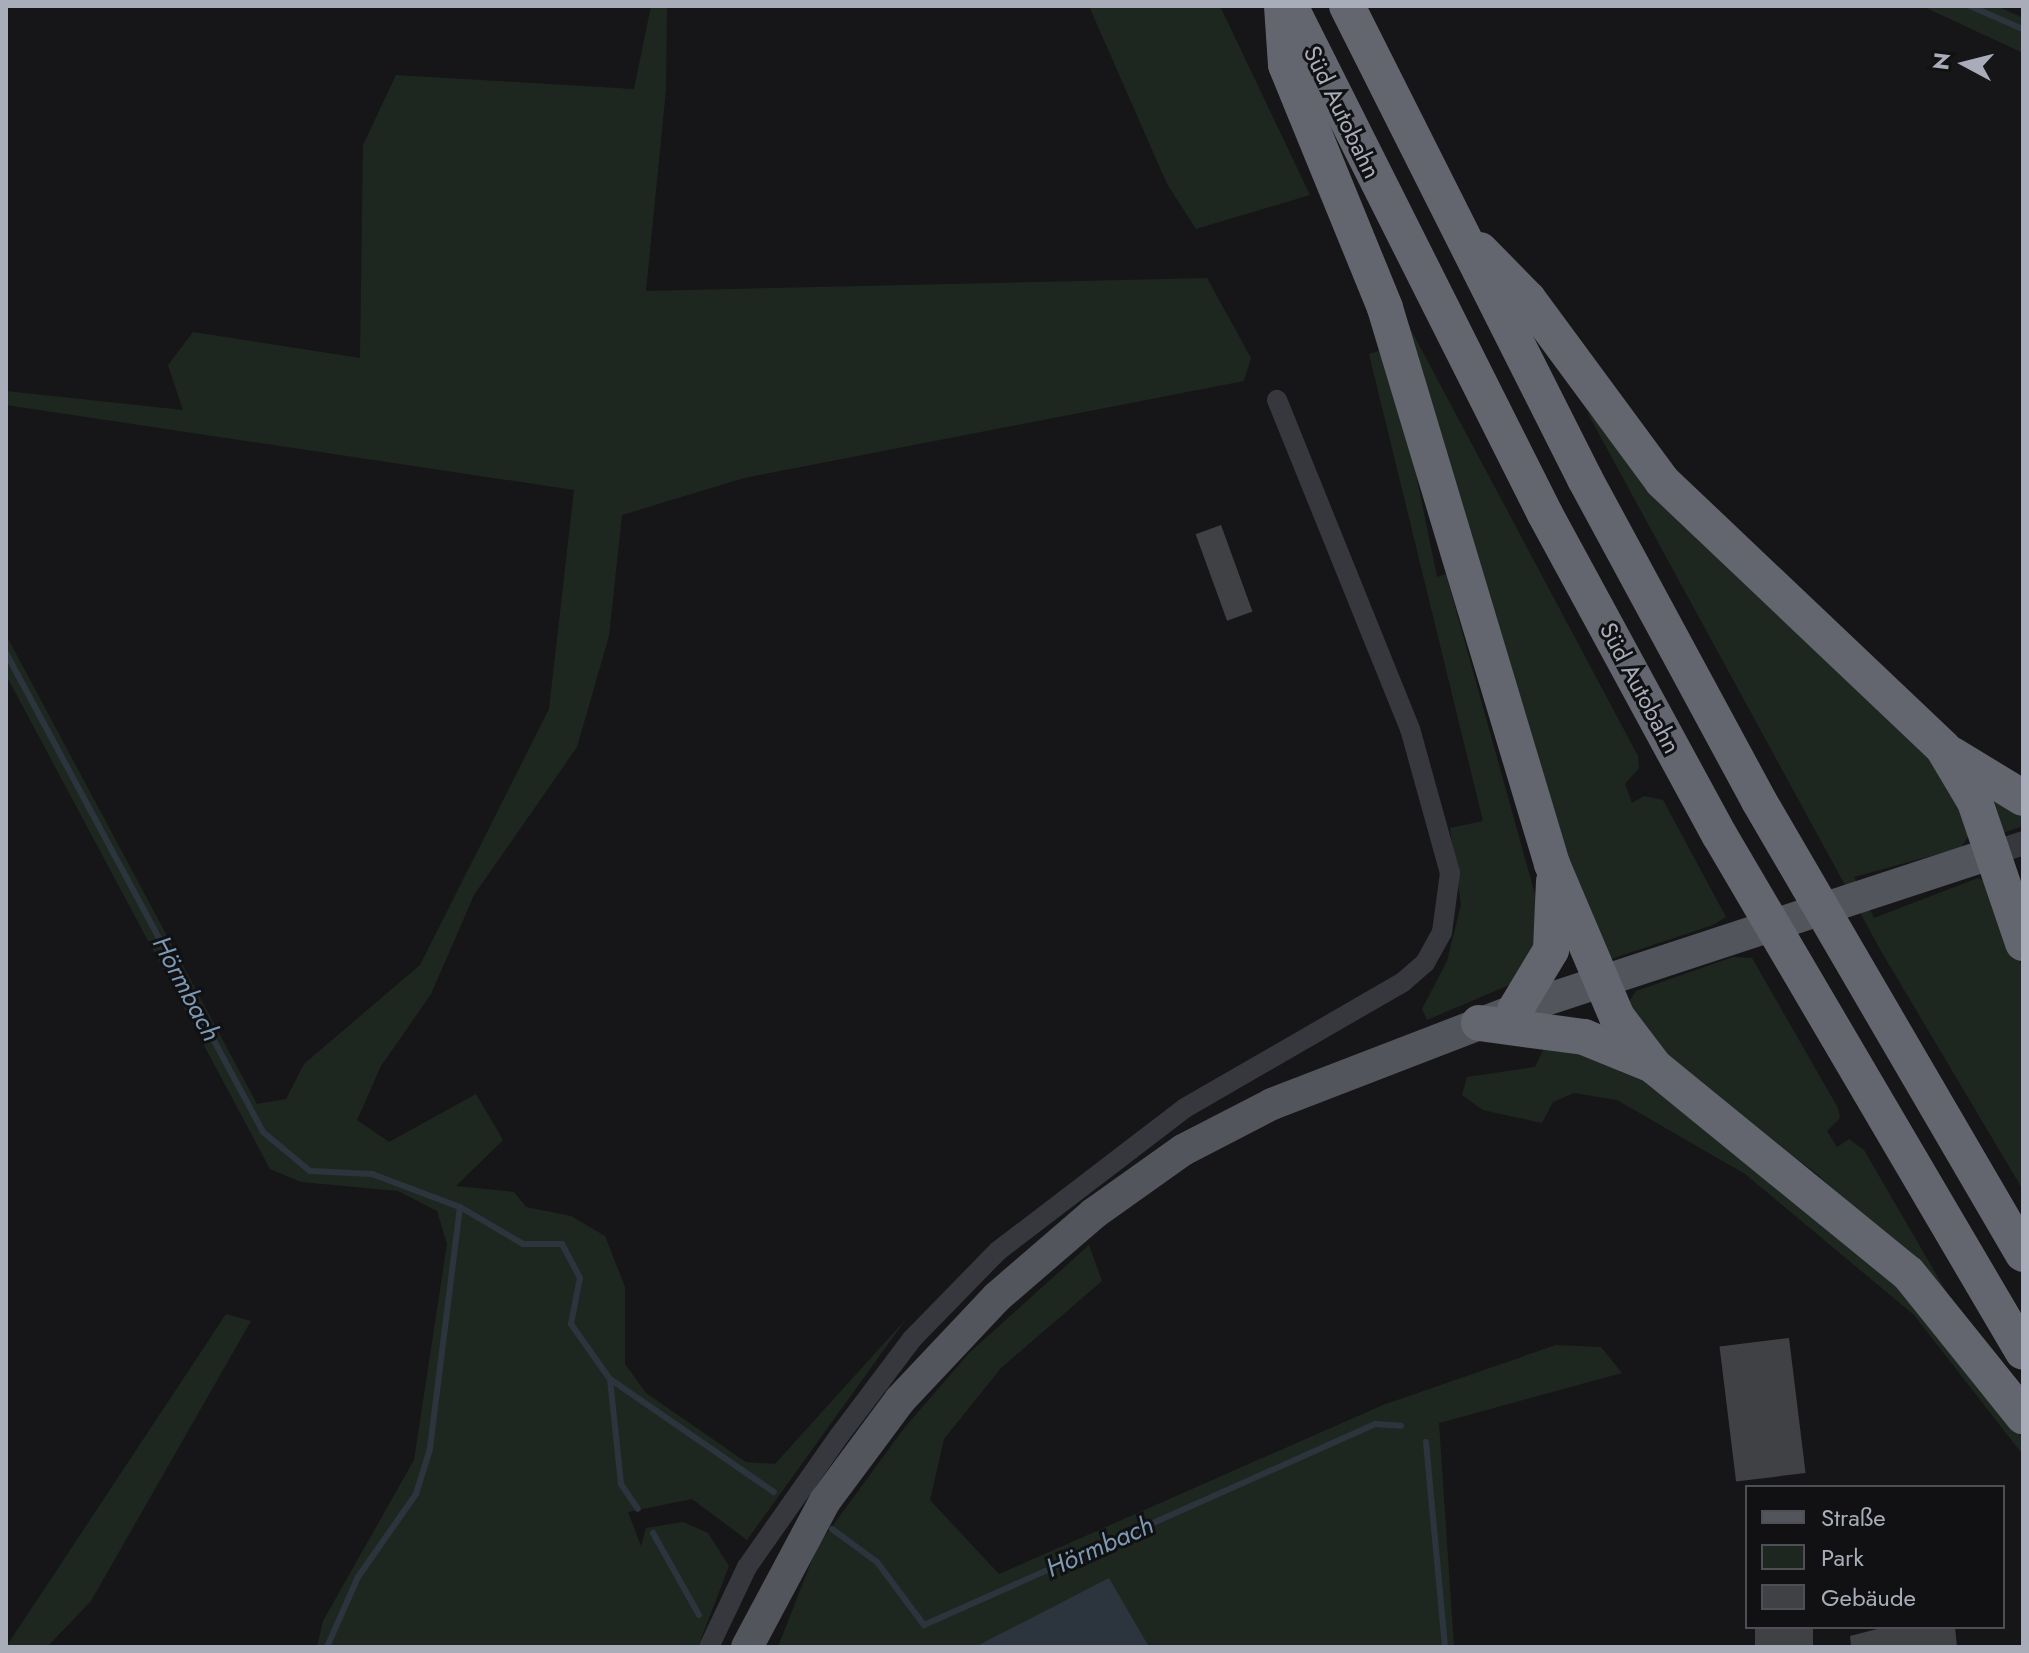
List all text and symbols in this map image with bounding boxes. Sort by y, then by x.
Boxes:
north arrow [1925,24,2005,104]
street label: Süd Autobahn [1298,41,1386,183]
text: N [1924,50,1958,72]
street label: Süd Autobahn [1594,618,1686,758]
water label: Hörmbach [145,931,227,1047]
legend [1745,1485,2005,1629]
text: Straße [1821,1500,1886,1535]
water label: Hörmbach [1041,1510,1159,1584]
text: Park [1821,1540,1864,1575]
text: Gebäude [1821,1580,1916,1615]

